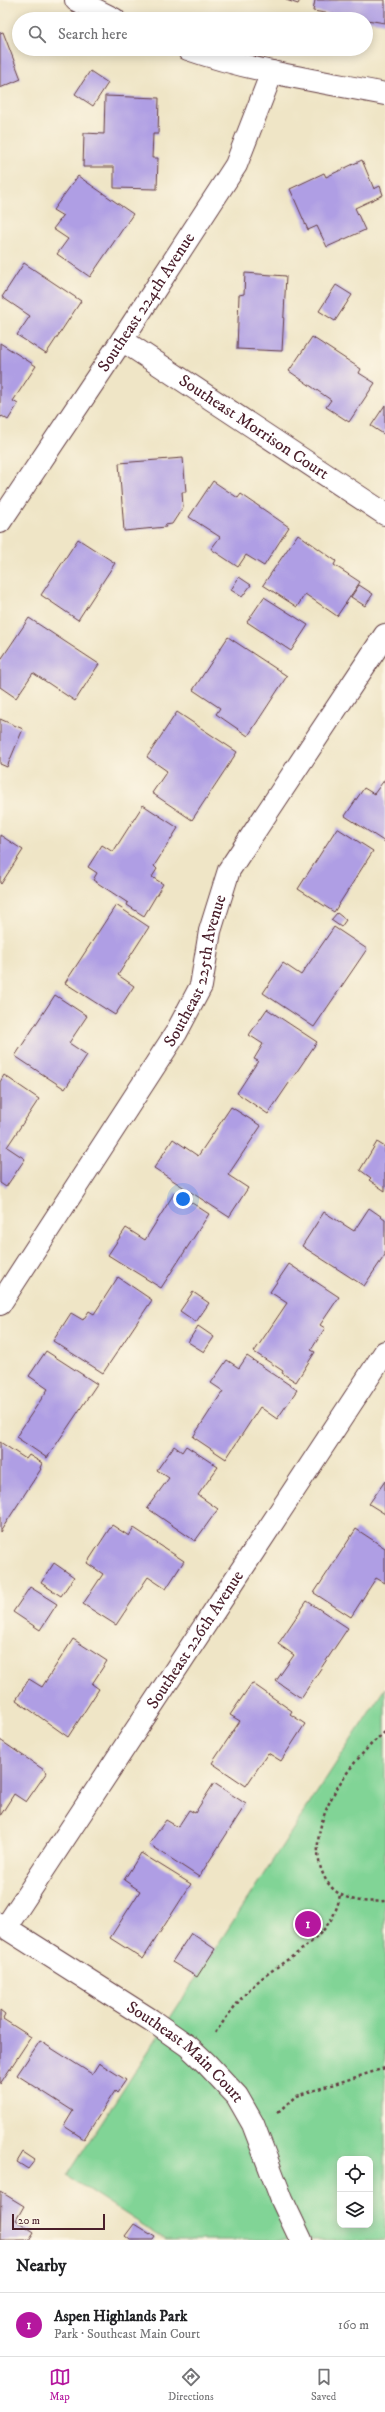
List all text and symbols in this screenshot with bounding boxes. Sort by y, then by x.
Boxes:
search box [12,12,373,56]
icon: search [26,23,48,45]
text: Search here [58,25,127,44]
street label: Southeast 224th Avenue [93,228,200,376]
street label: Southeast Morrison Court [175,370,333,485]
street label: Southeast 225th Avenue [159,892,232,1051]
your location [173,1189,193,1209]
street label: Southeast 226th Avenue [142,1566,249,1713]
pin: 1 [295,1909,321,1939]
street label: Southeast Main Court [122,1996,250,2107]
map controls [337,2156,373,2228]
button: locate [337,2156,373,2192]
button: layers [337,2192,373,2228]
scale bar [12,2212,105,2231]
text: 20 m [18,2214,40,2228]
text: Nearby [16,2255,66,2277]
text: Aspen Highlands Park [54,2307,187,2326]
text: 1 [27,2317,31,2333]
text: 160 m [338,2317,369,2333]
text: Park · Southeast Main Court [54,2326,200,2342]
tab: Map [49,2366,71,2404]
tab: Directions [168,2366,214,2404]
tab: Saved [311,2366,336,2404]

